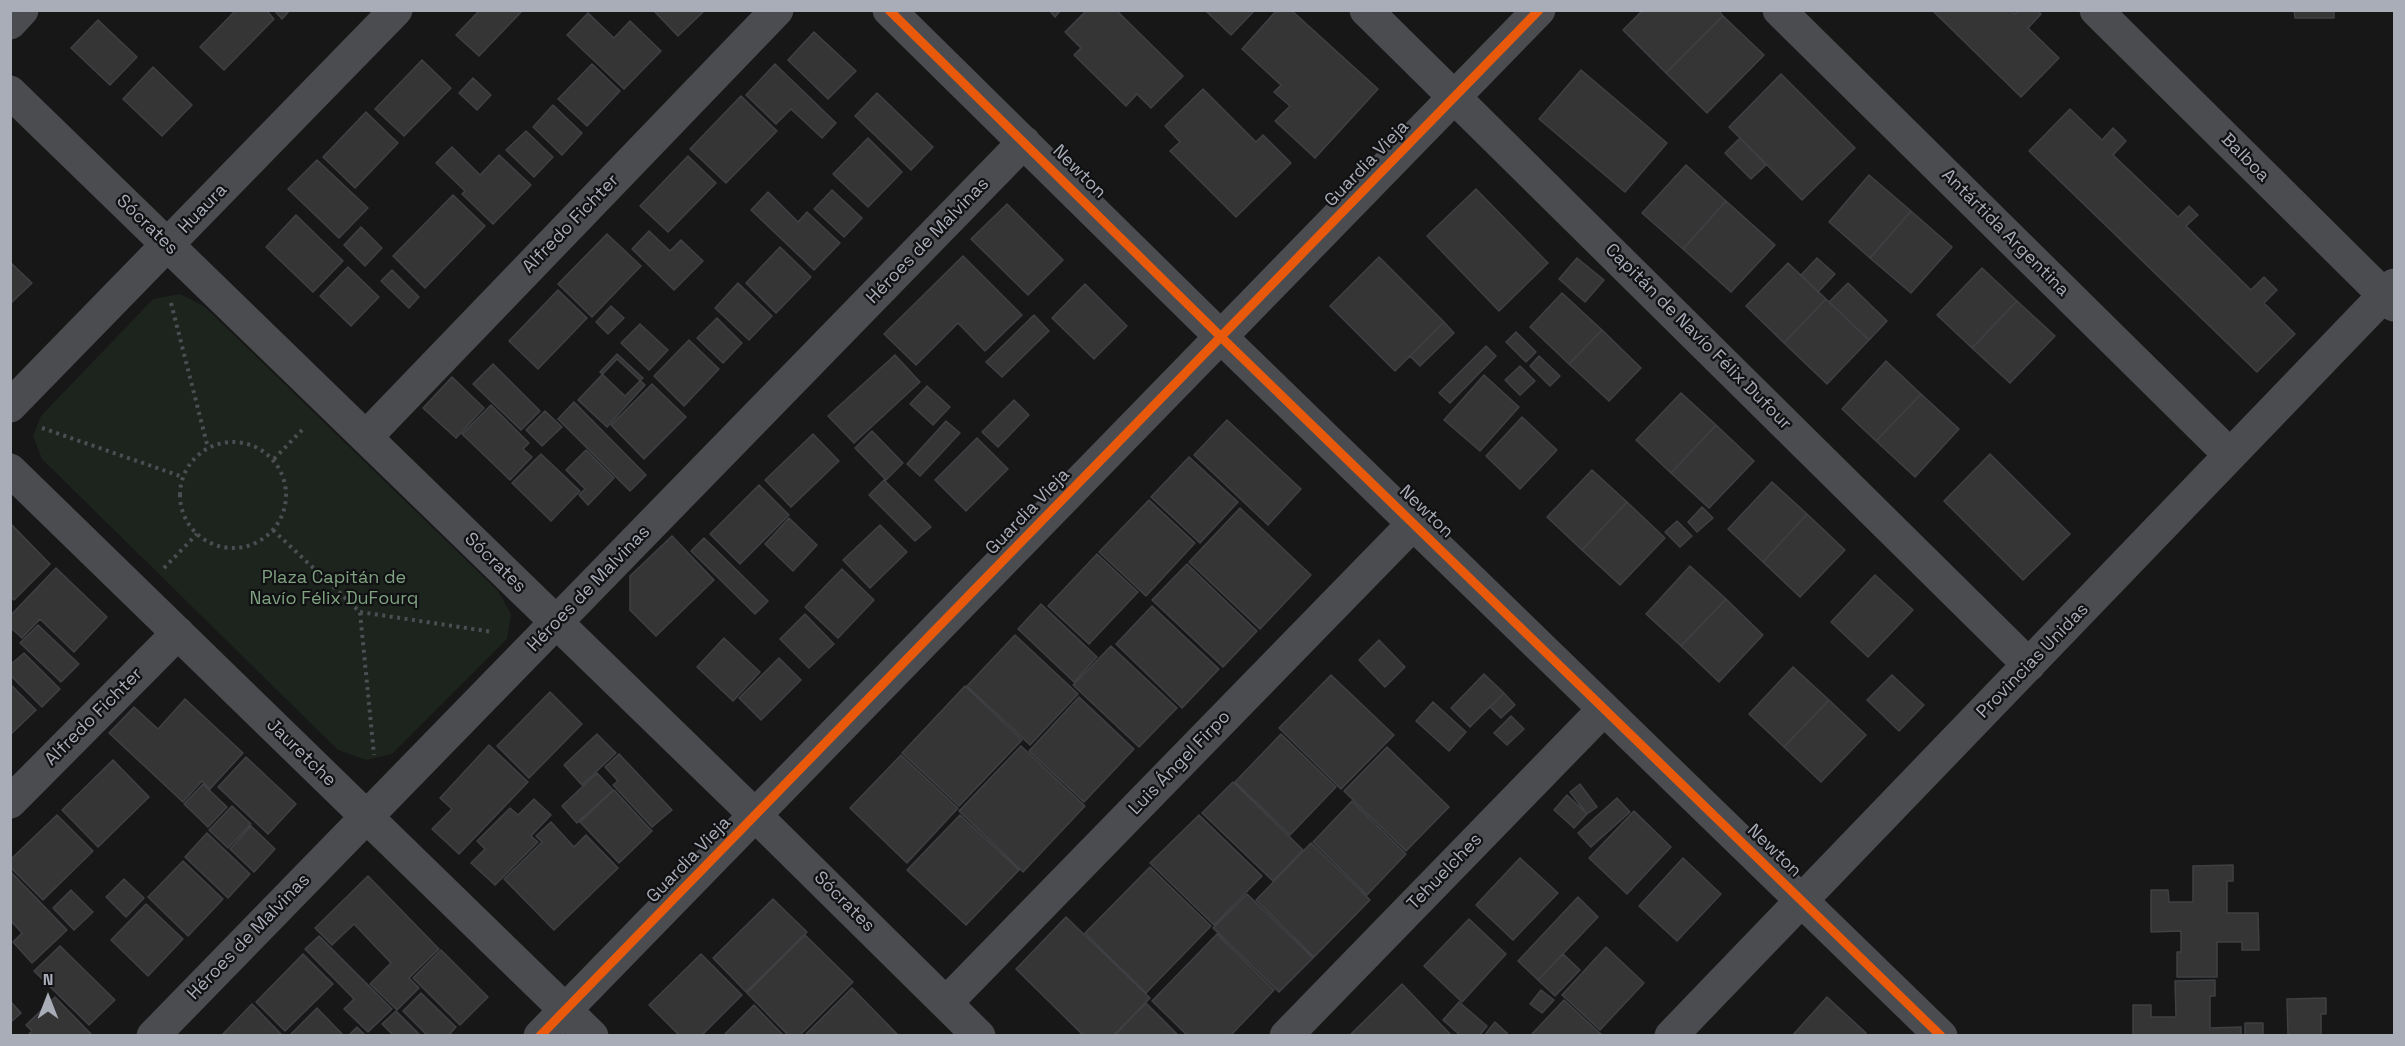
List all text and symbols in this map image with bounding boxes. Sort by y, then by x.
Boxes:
street label: Guardia Vieja [1320,116,1414,212]
street label: Balboa [2216,129,2274,187]
street label: Newton [1048,141,1110,203]
street label: Antártida Argentina [1937,165,2073,301]
street label: Alfredo Fichter [518,170,624,278]
street label: Héroes de Malvinas [862,173,994,309]
street label: Huaura [174,180,232,238]
street label: Sócrates [112,190,182,260]
street label: Capitán de Navío Félix Dufour [1600,239,1796,435]
street label: Guardia Vieja [981,464,1075,560]
street label: Newton [1394,481,1458,543]
street label: Héroes de Malvinas [523,521,655,657]
street label: Sócrates [460,528,530,598]
park label: Plaza Capitán de Navío Félix DuFourq [250,567,418,610]
street label: Provincias Unidas [1973,599,2093,723]
street label: Alfredo Fichter [41,664,147,770]
street label: Luis Ángel Firpo [1125,706,1235,820]
street label: Jauretche [262,714,340,792]
street label: Guardia Vieja [642,812,736,908]
street label: Newton [1742,820,1806,882]
street label: Tehuelches [1403,829,1487,915]
street label: Sócrates [809,867,879,937]
street label: Héroes de Malvinas [183,869,315,1005]
north arrow [18,968,78,1028]
text: N [43,969,53,990]

